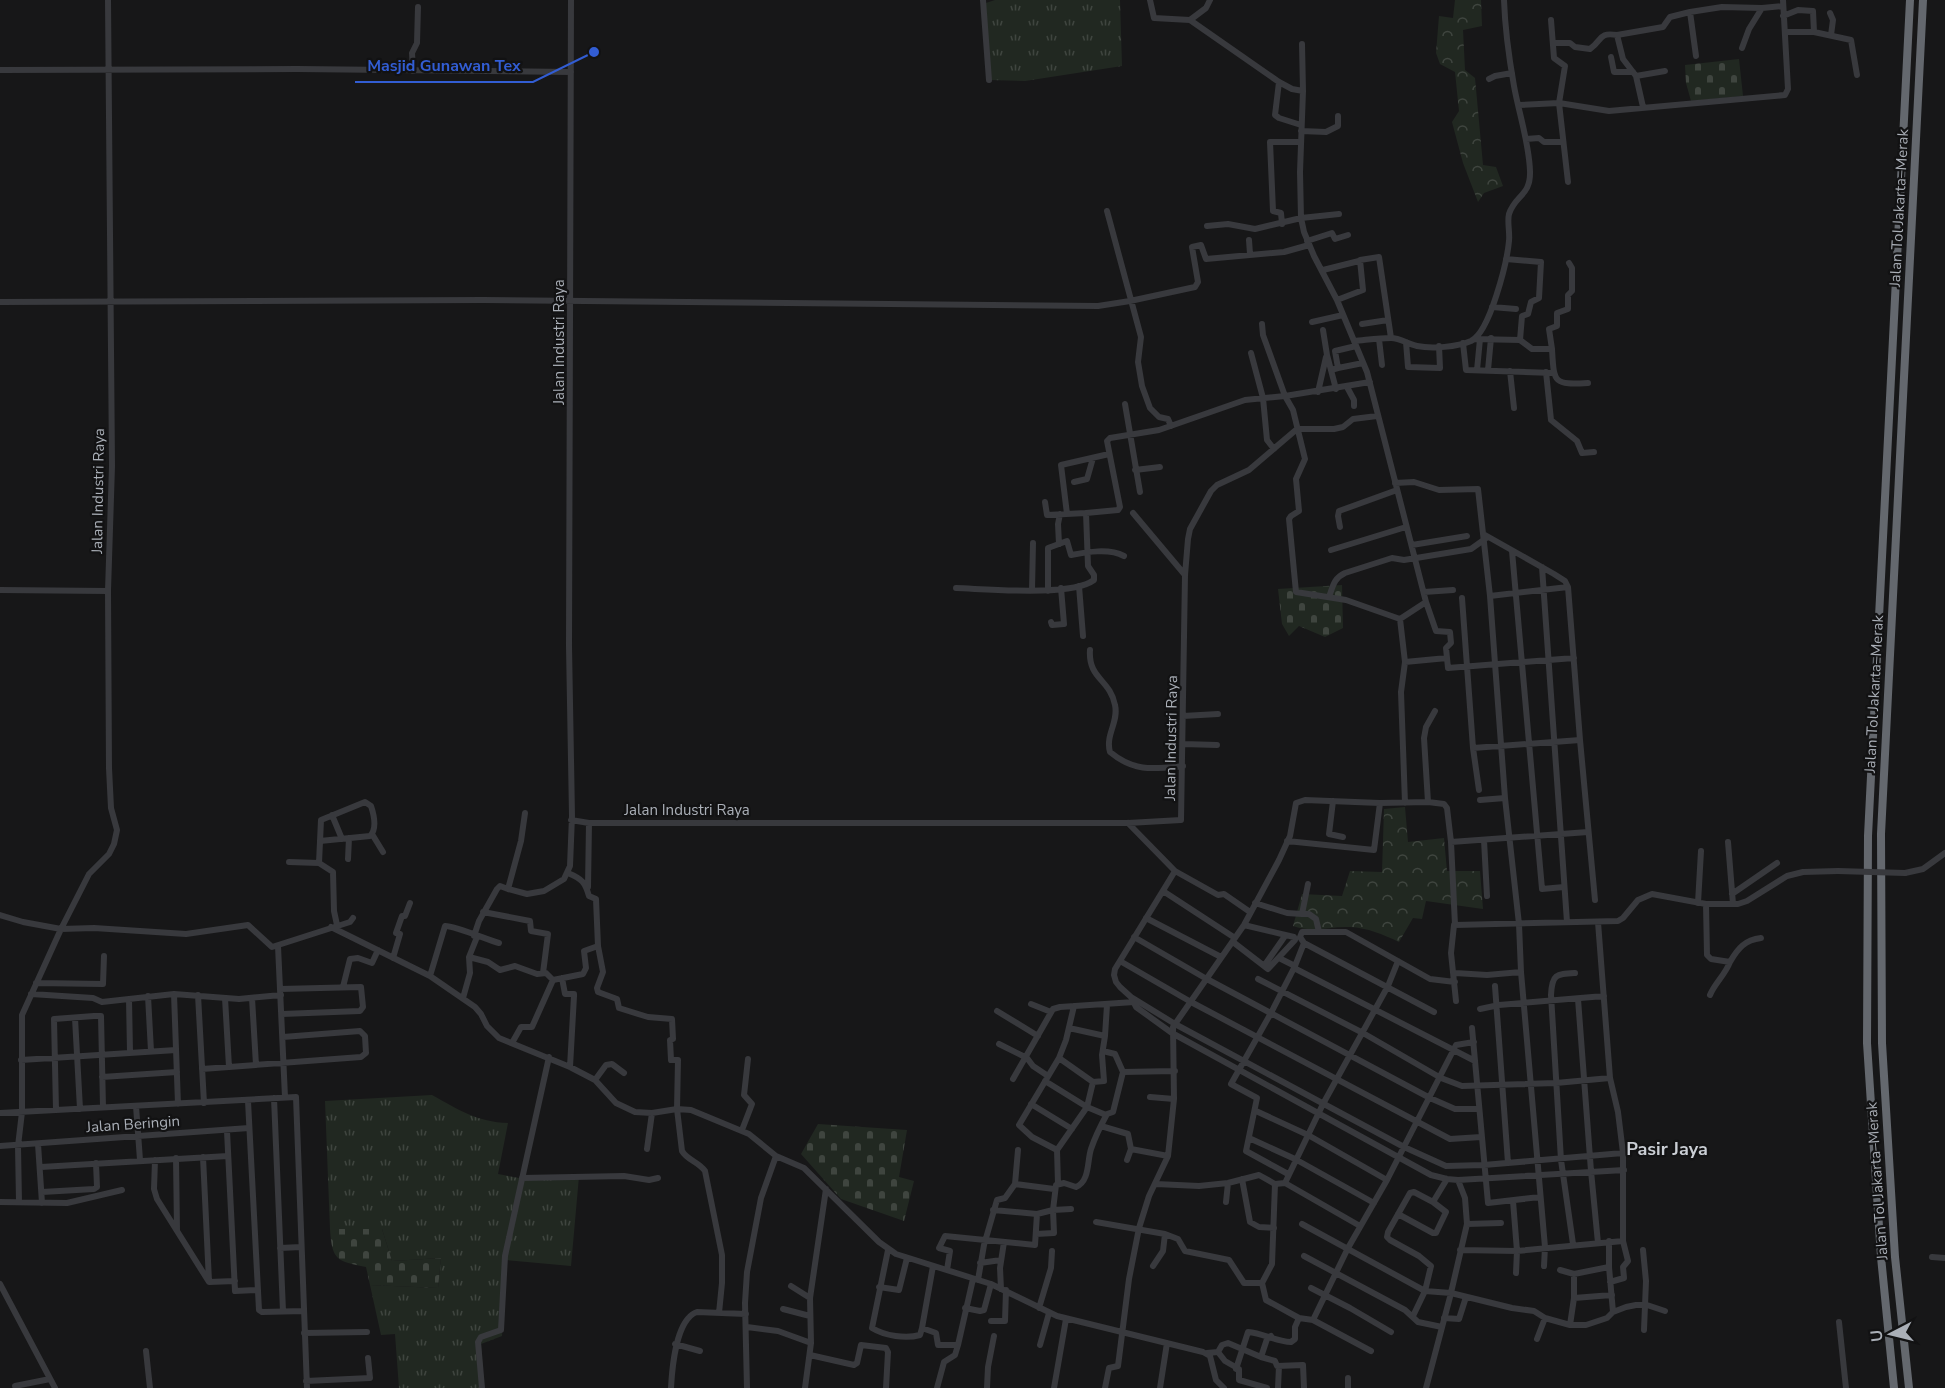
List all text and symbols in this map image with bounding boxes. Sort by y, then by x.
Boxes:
callout: Masjid Gunawan Tex [355,48,533,82]
text: Masjid Gunawan Tex [367,55,521,77]
street label: Jalan Tol Jakarta–Merak [1885,128,1913,289]
street label: Jalan Industri Raya [549,279,569,406]
street label: Jalan Industri Raya [87,428,109,555]
street label: Jalan Tol Jakarta–Merak [1860,614,1888,775]
street label: Jalan Industri Raya [1160,675,1182,802]
street label: Jalan Industri Raya [623,800,750,820]
street label: Jalan Tol Jakarta–Merak [1861,1101,1893,1262]
street label: Jalan Beringin [84,1111,181,1137]
district label: Pasir Jaya [1626,1137,1708,1161]
north arrow [1861,1304,1921,1364]
text: U [1865,1329,1889,1343]

